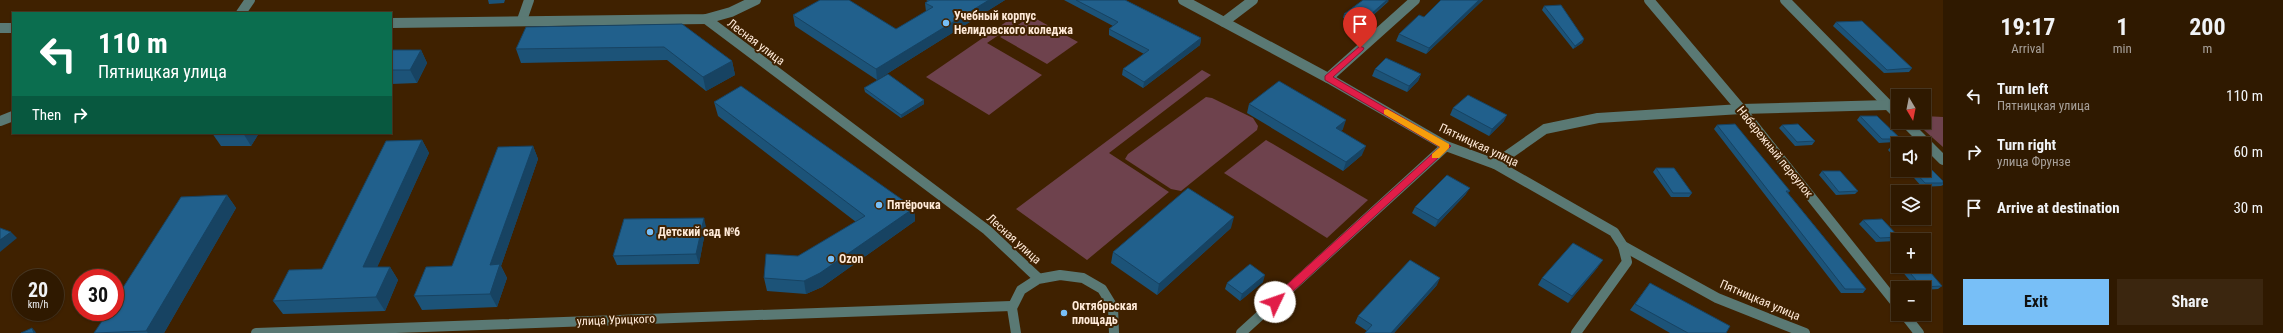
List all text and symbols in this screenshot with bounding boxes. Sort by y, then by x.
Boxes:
pin [1343,7.0,1377,48]
place label: Учебный корпус Нелидовского коледжа [954,9,1073,37]
icon: arrive [1349,13,1371,35]
text: 19:17 [2000,13,2055,41]
text: 1 [2116,13,2128,41]
text: 200 [2189,13,2226,41]
street label: Лесная улица [725,16,788,68]
marker: Учебный корпус Нелидовского коледжа [941,18,951,28]
text: 110 m [98,27,168,60]
icon: left [32,28,84,80]
text: Arrival [2011,41,2044,56]
text: min [2113,41,2132,56]
text: m [2203,41,2212,56]
text: Пятницкая улица [98,61,227,82]
text: Turn left [1997,80,2048,98]
icon: left [1963,85,1985,107]
text: 110 m [2226,87,2263,105]
north arrow [1891,89,1931,129]
map controls [1891,89,1931,321]
text: Пятницкая улица [1997,98,2090,113]
icon: right [69,104,91,126]
street label: Набережный переулок [1734,104,1816,201]
text: Then [32,106,61,124]
street label: Пятницкая улица [1437,120,1521,170]
text: Turn right [1997,136,2056,154]
button: sound [1891,137,1931,177]
icon: right [1963,141,1985,163]
text: 60 m [2233,143,2263,161]
text: улица Фрунзе [1997,154,2071,169]
button: layers [1891,185,1931,225]
icon: arrive [1963,197,1985,219]
place label: Пятёрочка [887,198,941,212]
text: Arrive at destination [1997,199,2120,217]
text: 30 m [2233,199,2263,217]
marker: Пятёрочка [874,200,884,210]
street label: Лесная улица [984,211,1044,267]
place label: Детский сад №6 [658,225,740,239]
marker: Детский сад №6 [645,227,655,237]
button: + [1891,233,1931,273]
place label: Ozon [839,252,864,266]
marker: Ozon [826,254,836,264]
speed limit sign: 30 [72,269,124,321]
street label: Пятницкая улица [1718,277,1803,323]
text: 20 [28,278,48,302]
button: Exit [1963,279,2109,325]
button: Share [2117,279,2263,325]
position arrow [1254,281,1296,323]
button: − [1891,281,1931,321]
text: km/h [28,299,48,310]
place label: Октябрьская площадь [1072,299,1138,327]
marker: Октябрьская площадь [1059,308,1069,318]
street label: улица Урицкого [577,312,655,328]

